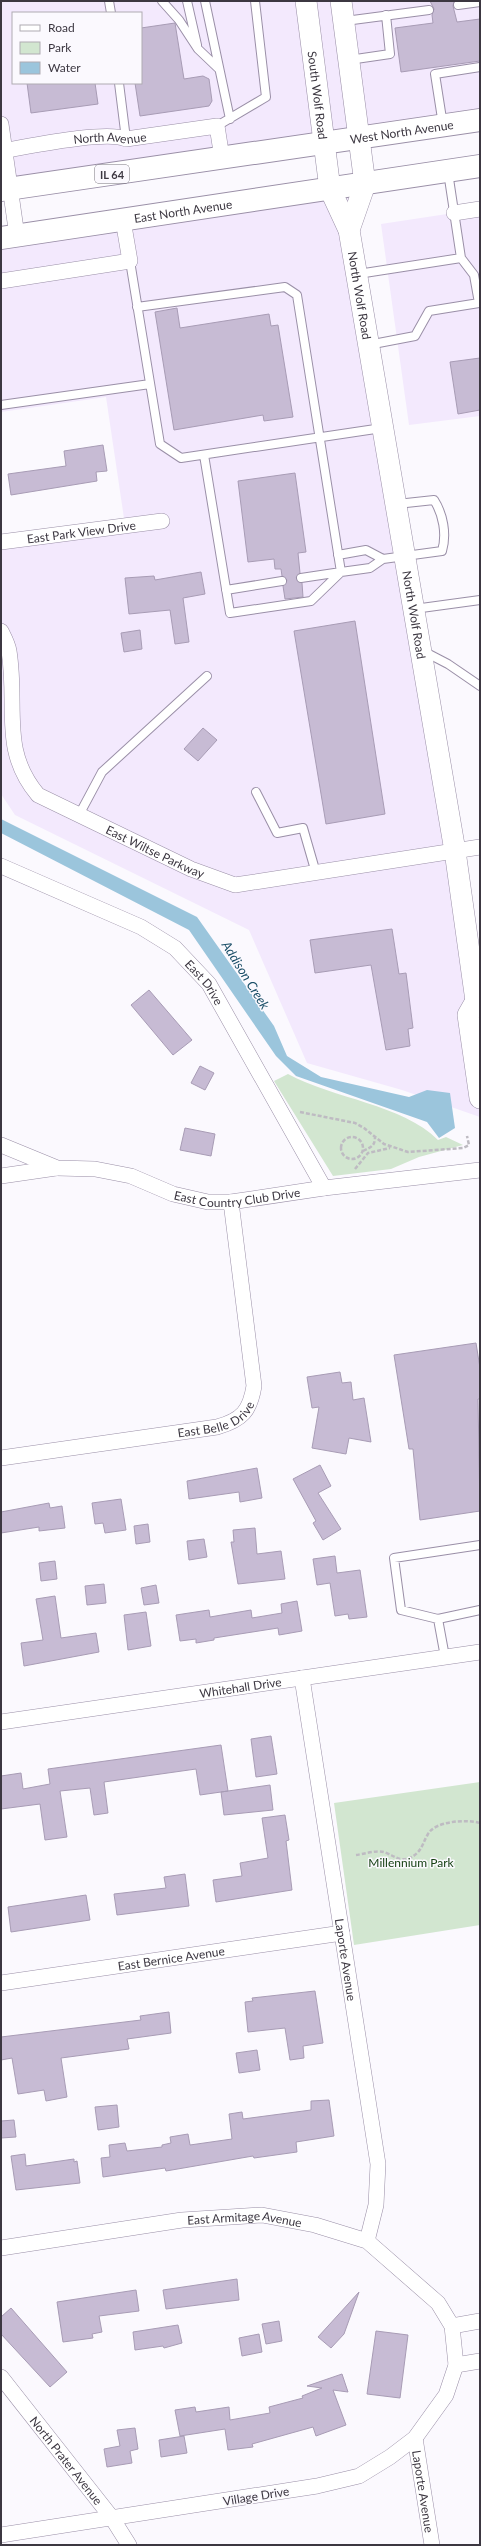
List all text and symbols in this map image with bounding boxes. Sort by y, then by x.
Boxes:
legend [12,12,142,84]
text: Road [48,20,75,35]
text: Park [48,40,72,55]
street label: South Wolf Road [305,50,331,140]
text: Water [48,60,81,75]
street label: West North Avenue [349,116,454,146]
street label: North Avenue [72,129,147,146]
road number: IL 64 [95,165,129,183]
street label: East North Avenue [133,196,233,225]
street label: North Wolf Road [345,250,375,341]
street label: East Park View Drive [26,517,137,546]
street label: North Wolf Road [400,569,430,660]
street label: East Wiltse Parkway [104,822,207,881]
water label: Addison Creek [218,937,274,1013]
street label: East Drive [182,956,227,1008]
street label: East Country Club Drive [173,1184,301,1210]
street label: East Belle Drive [177,1399,257,1440]
street label: Whitehall Drive [198,1674,282,1700]
park label: Millennium Park [368,1855,455,1870]
street label: Laporte Avenue [332,1917,360,2002]
street label: East Bernice Avenue [117,1943,226,1973]
street label: East Armitage Avenue [187,2207,303,2230]
street label: North Prater Avenue [27,2413,106,2508]
street label: Laporte Avenue [410,2449,437,2534]
street label: Village Drive [222,2483,290,2509]

